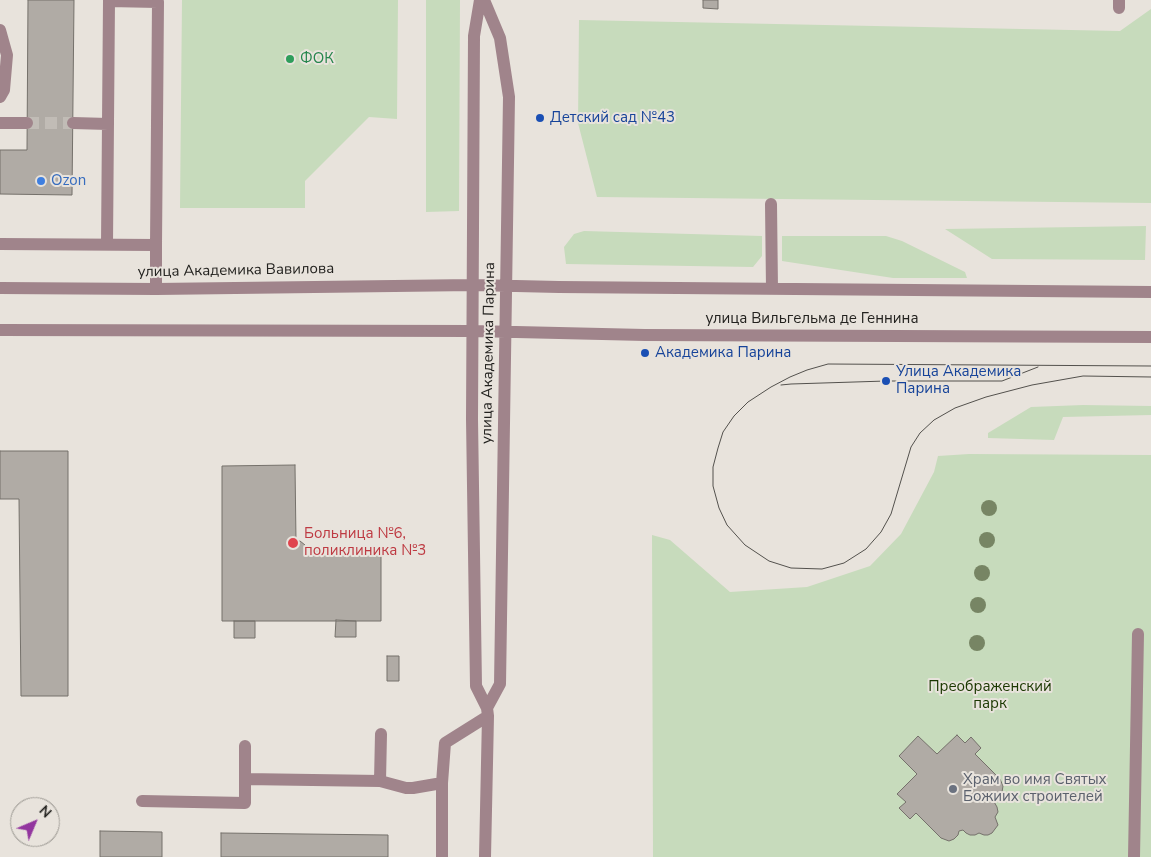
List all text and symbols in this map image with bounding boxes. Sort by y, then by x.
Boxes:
place label: ФОК [300,50,334,68]
marker: ФОК [284,53,296,65]
place label: Детский сад №43 [550,109,675,127]
marker: Детский сад №43 [534,112,546,124]
place label: Ozon [51,172,86,190]
marker: Ozon [35,175,47,187]
street label: улица Академика Вавилова [138,260,334,282]
street label: улица Академика Парина [478,262,500,444]
street label: улица Вильгельма де Геннина [706,310,918,328]
place label: Академика Парина [655,344,791,362]
marker: Академика Парина [639,347,651,359]
place label: Улица Академика Парина [896,363,1021,398]
marker: Улица Академика Парина [880,375,892,387]
place label: Больница №6, поликлиника №3 [304,525,426,560]
marker: Больница №6, поликлиника №3 [286,536,300,550]
park label: Преображенский парк [928,678,1052,713]
place label: Храм во имя Святых Божиих строителей [963,771,1107,806]
marker: Храм во имя Святых Божиих строителей [947,783,959,795]
north arrow [10,797,60,847]
text: N [35,801,56,822]

